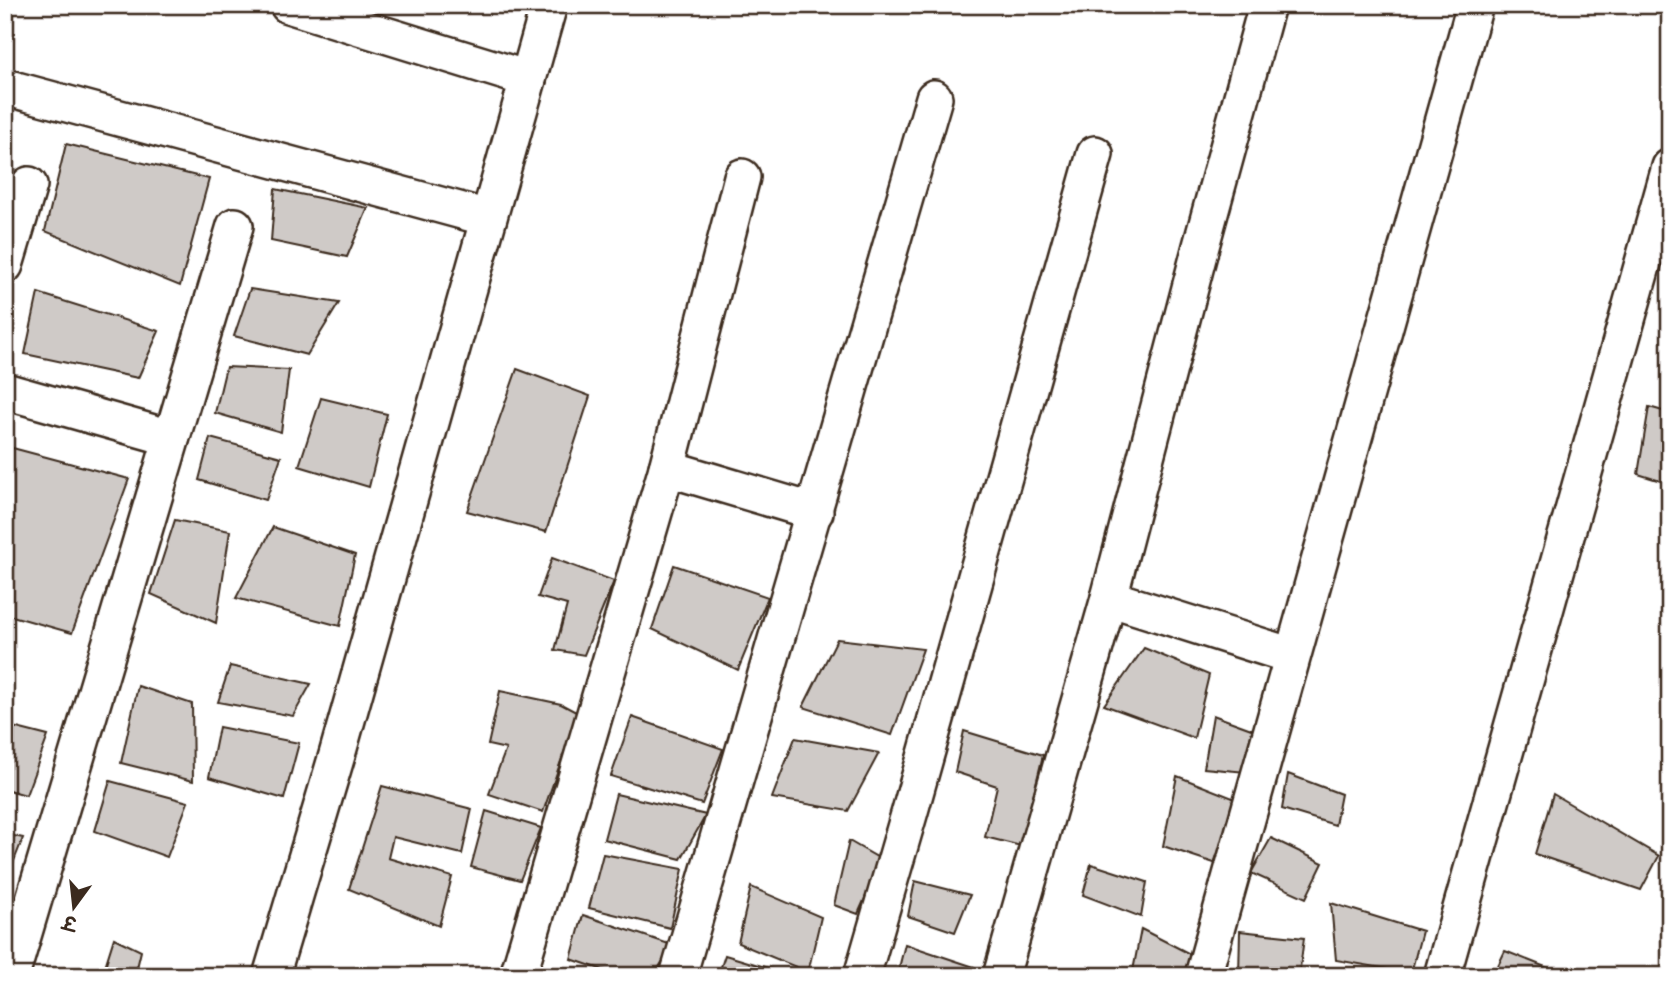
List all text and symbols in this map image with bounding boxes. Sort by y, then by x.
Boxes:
north arrow [38,872,108,942]
text: उ [58,910,81,938]

